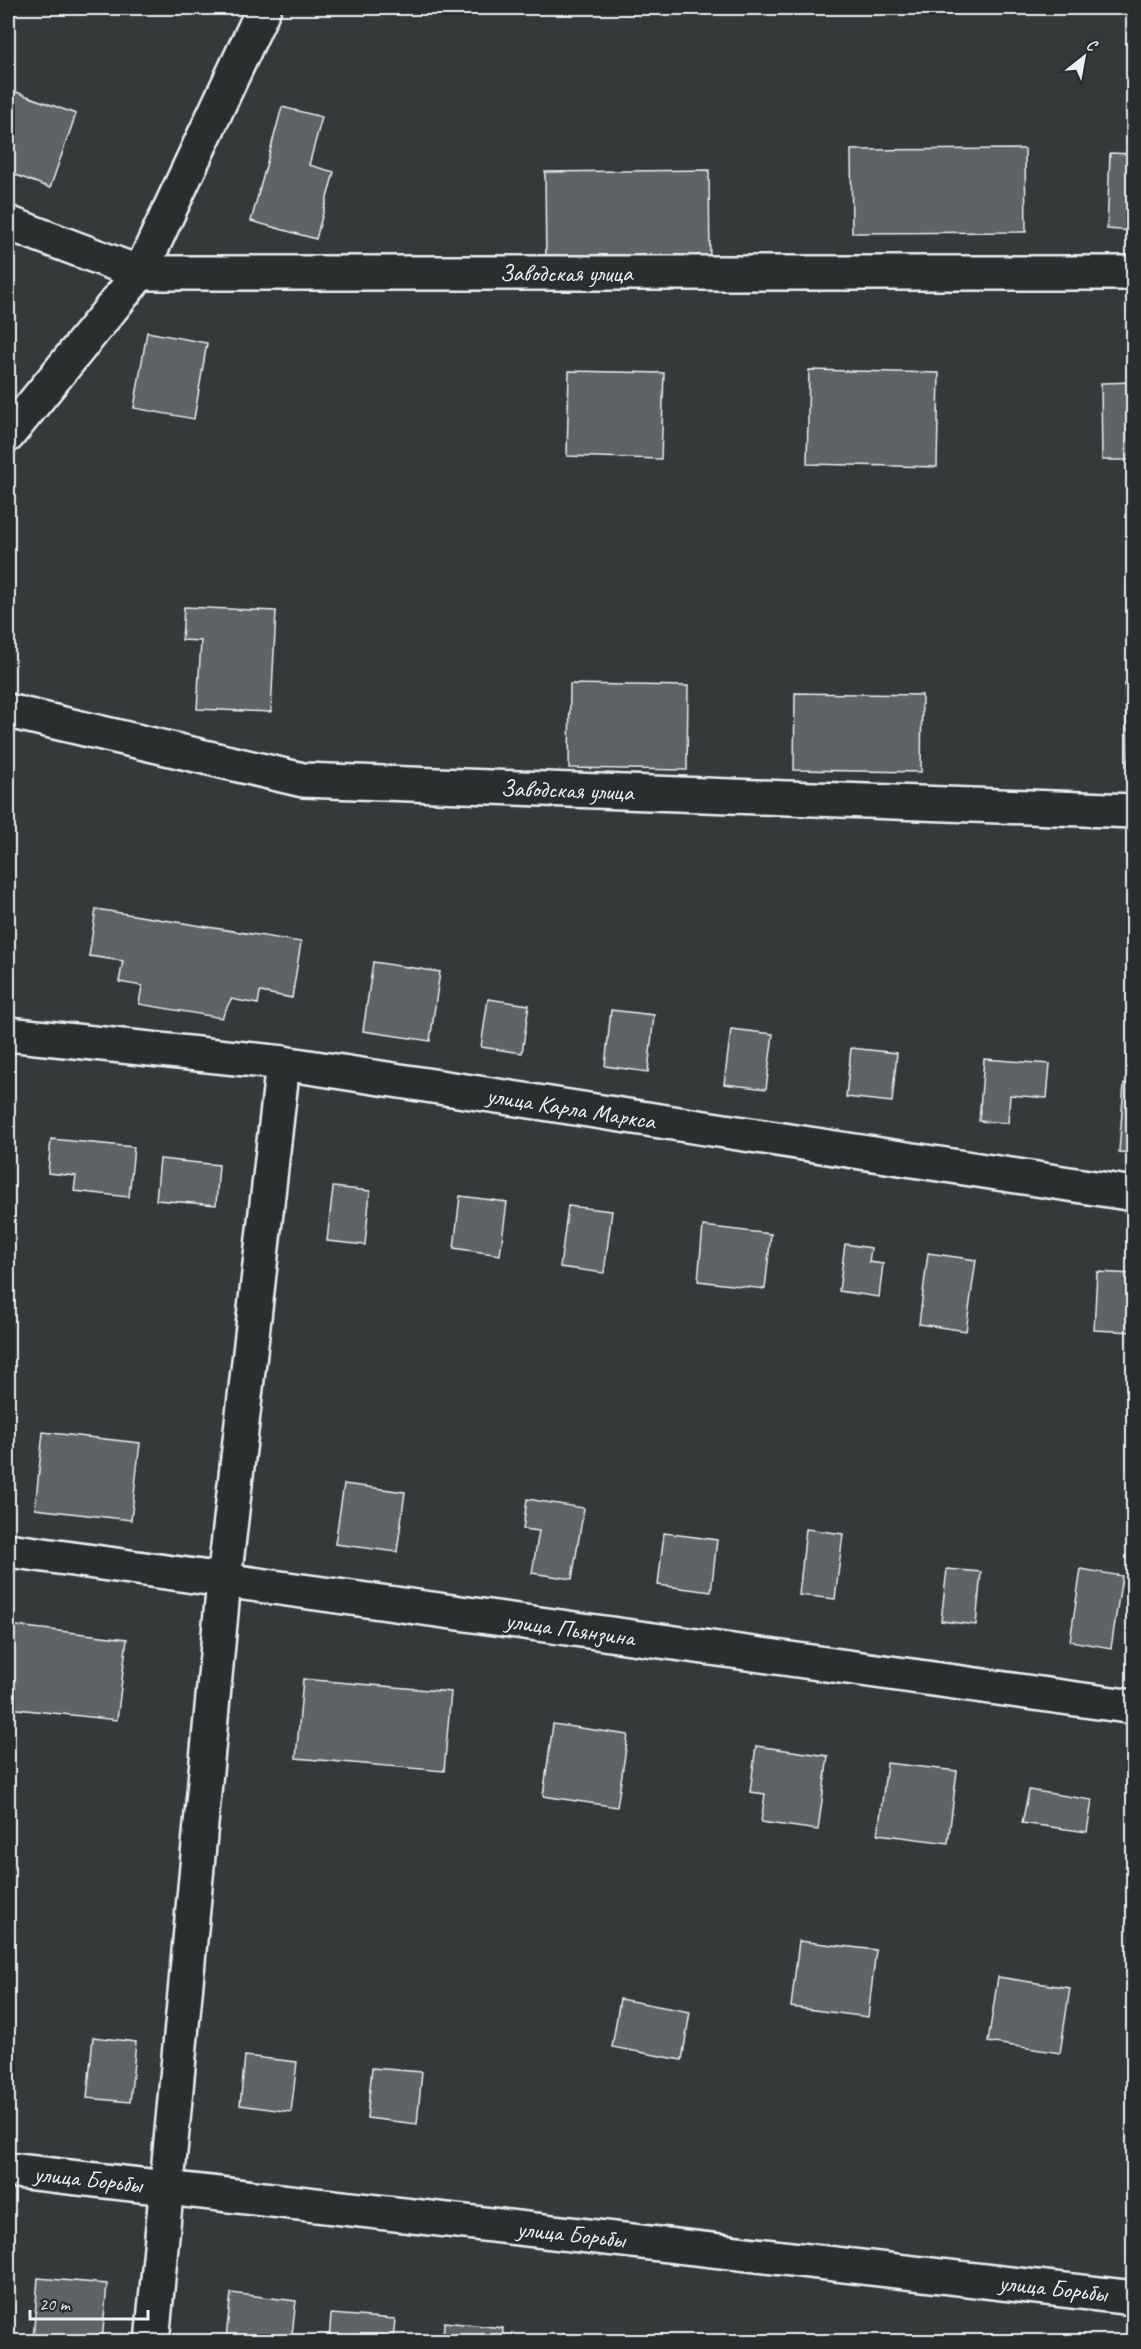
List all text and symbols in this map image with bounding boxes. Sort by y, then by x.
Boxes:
north arrow [1054,27,1114,87]
text: С [1083,34,1102,57]
street label: Заводская улица [499,258,634,288]
street label: Заводская улица [500,773,636,807]
street label: улица Карла Маркса [483,1080,659,1136]
street label: улица Пьянзина [501,1605,639,1653]
street label: улица Борьбы [30,2158,146,2200]
street label: улица Борьбы [513,2213,629,2255]
street label: улица Борьбы [995,2267,1111,2309]
scale bar [30,2283,148,2321]
text: 20 m [39,2293,72,2315]

